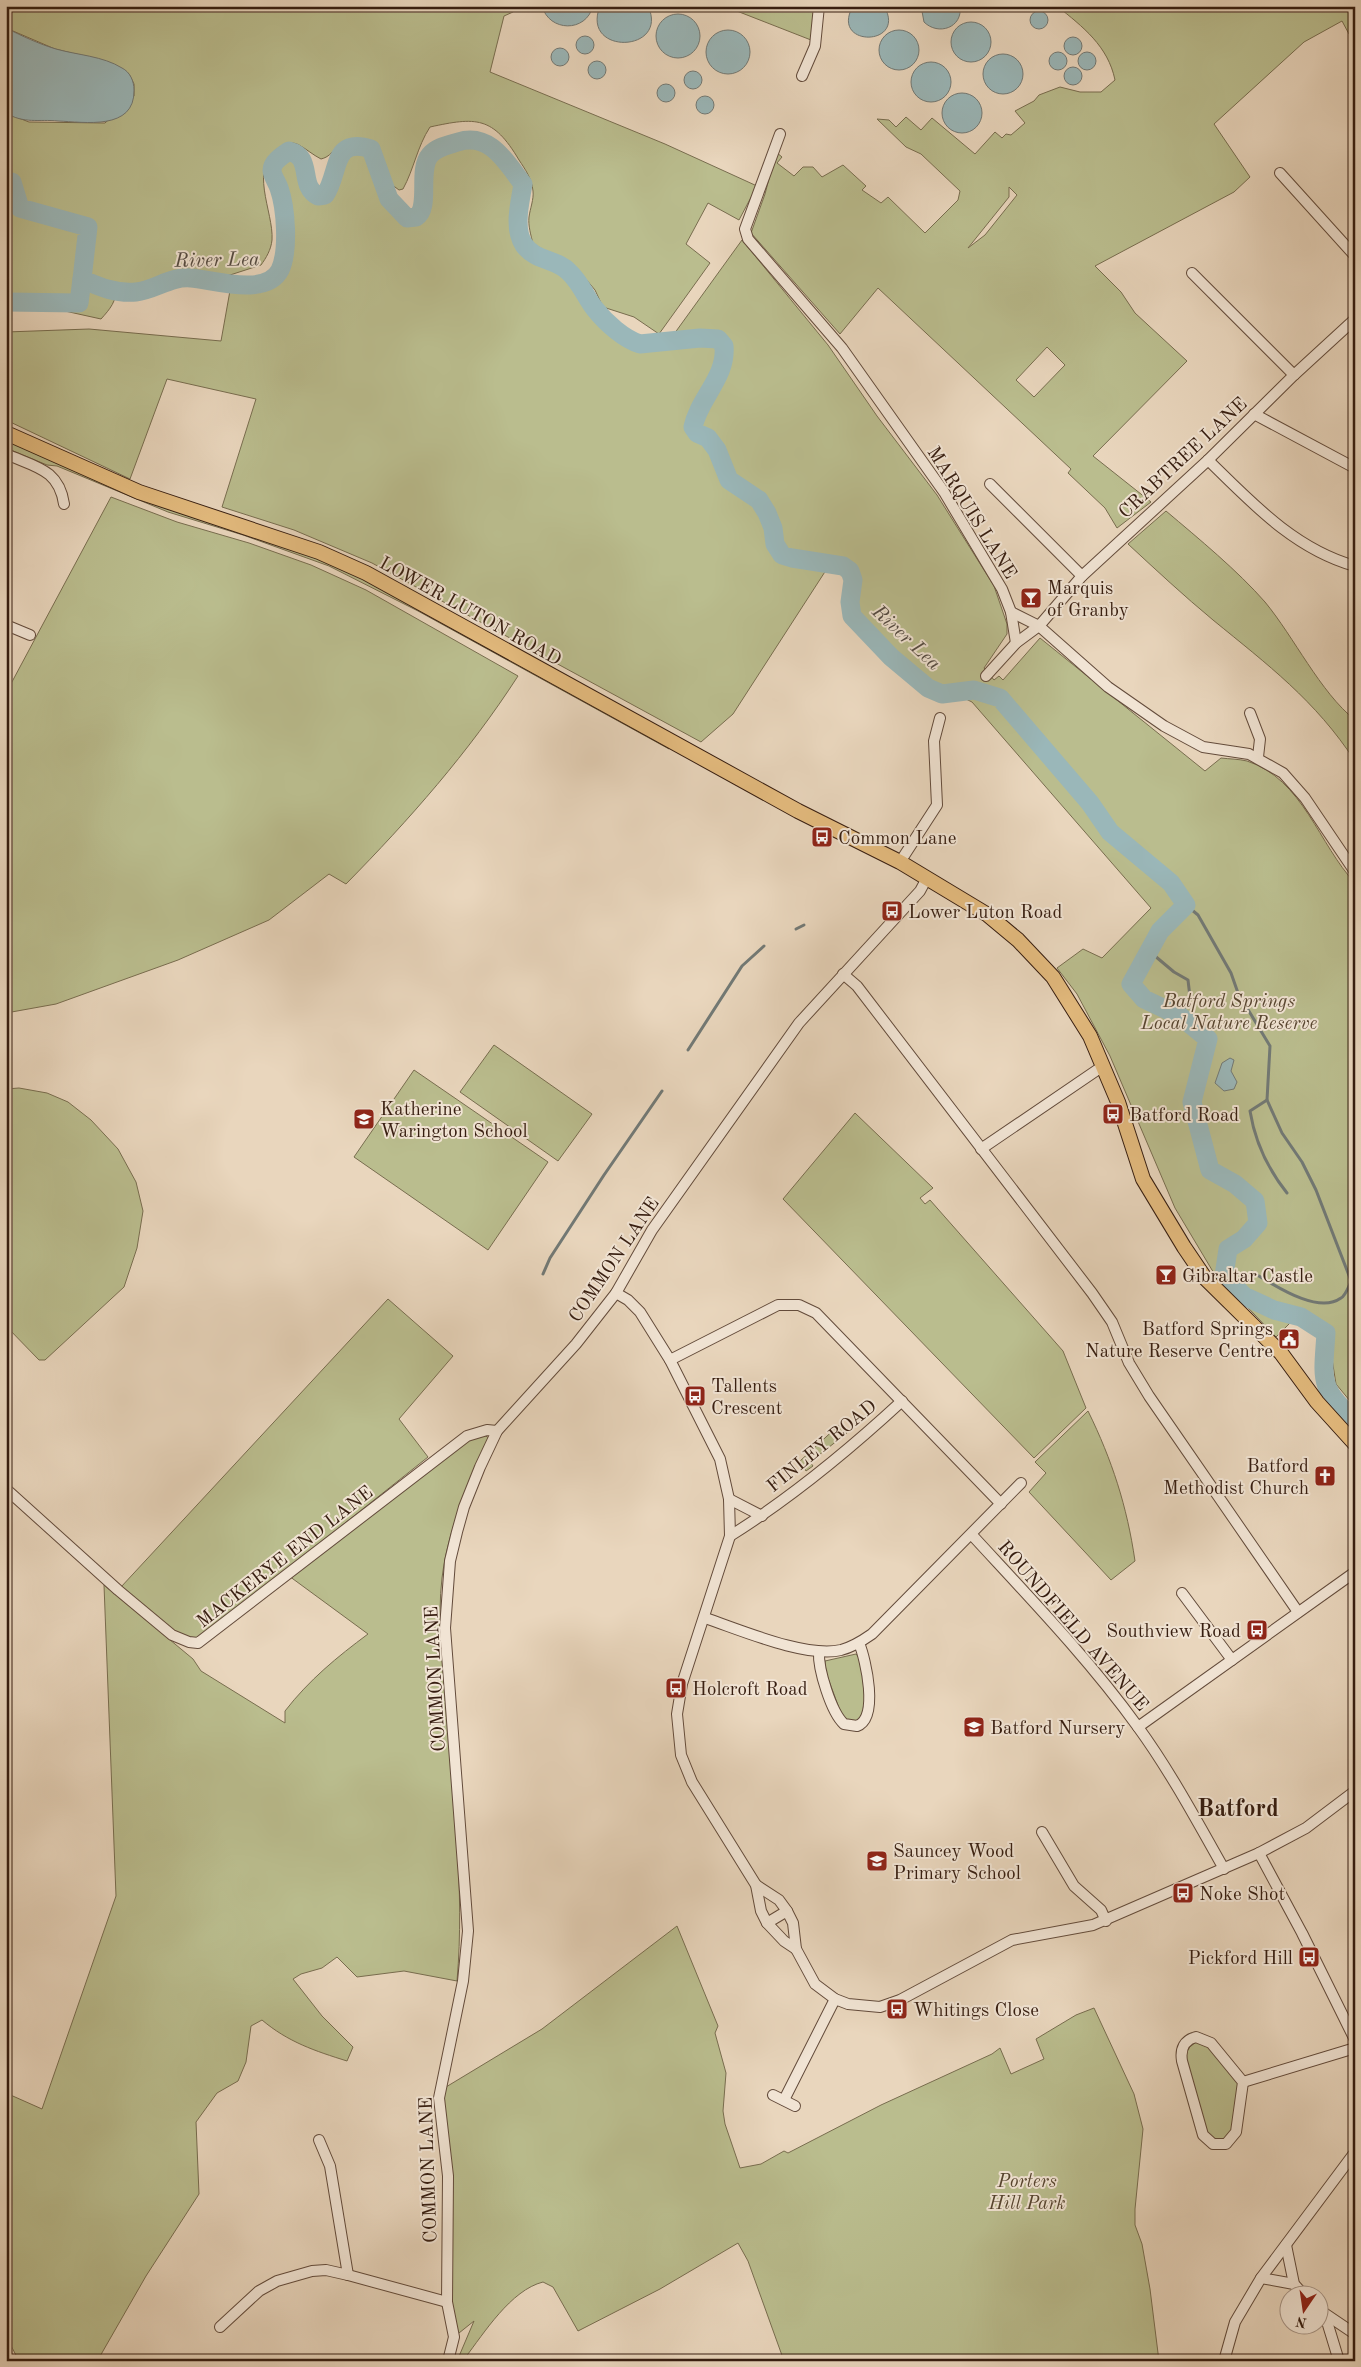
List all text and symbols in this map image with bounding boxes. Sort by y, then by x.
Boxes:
water label: River Lea [173,250,260,272]
street label: CRABTREE LANE [1116,395,1251,523]
street label: MARQUIS LANE [923,444,1019,583]
street label: LOWER LUTON ROAD [375,554,564,670]
place label: Marquis of Granby [1047,580,1129,621]
bar icon: Marquis of Granby [1019,586,1043,610]
water label: River Lea [867,601,944,675]
bus stop icon: Common Lane [810,825,834,849]
place label: Common Lane [838,830,956,849]
bus stop icon: Lower Luton Road [880,899,904,923]
place label: Lower Luton Road [908,904,1062,923]
park label: Batford Springs Local Nature Reserve [1140,993,1317,1034]
place label: Katherine Warington School [380,1101,528,1142]
bus stop icon: Batford Road [1101,1102,1125,1126]
school or university icon: Katherine Warington School [352,1107,376,1131]
place label: Batford Road [1129,1107,1239,1126]
street label: COMMON LANE [566,1195,664,1326]
bar icon: Gibraltar Castle [1154,1263,1178,1287]
place label: Gibraltar Castle [1182,1268,1313,1287]
place label: Batford Springs Nature Reserve Centre [1085,1321,1273,1362]
public building icon: Batford Springs Nature Reserve Centre [1277,1327,1301,1351]
place label: Tallents Crescent [711,1378,782,1419]
bus stop icon: Tallents Crescent [683,1384,707,1408]
street label: FINLEY ROAD [764,1397,881,1497]
place label: Batford Methodist Church [1163,1458,1309,1499]
church icon: Batford Methodist Church [1313,1464,1337,1488]
street label: MACKERYE END LANE [194,1483,377,1632]
street label: ROUNDFIELD AVENUE [993,1538,1151,1715]
street label: COMMON LANE [423,1605,450,1752]
bus stop icon: Southview Road [1245,1618,1269,1642]
place label: Southview Road [1106,1623,1241,1642]
bus stop icon: Holcroft Road [664,1676,688,1700]
place label: Holcroft Road [692,1681,808,1700]
school or university icon: Batford Nursery [962,1715,986,1739]
place label: Batford Nursery [990,1720,1125,1739]
district label: Batford [1197,1798,1279,1822]
place label: Sauncey Wood Primary School [893,1843,1021,1884]
school or university icon: Sauncey Wood Primary School [865,1849,889,1873]
bus stop icon: Noke Shot [1171,1881,1195,1905]
place label: Noke Shot [1199,1886,1285,1905]
bus stop icon: Pickford Hill [1297,1945,1321,1969]
place label: Pickford Hill [1188,1950,1293,1969]
bus stop icon: Whitings Close [885,1997,909,2021]
place label: Whitings Close [913,2002,1039,2021]
street label: COMMON LANE [417,2097,442,2243]
park label: Porters Hill Park [987,2173,1066,2214]
north arrow [1278,2284,1328,2334]
text: N [1294,2314,1308,2330]

